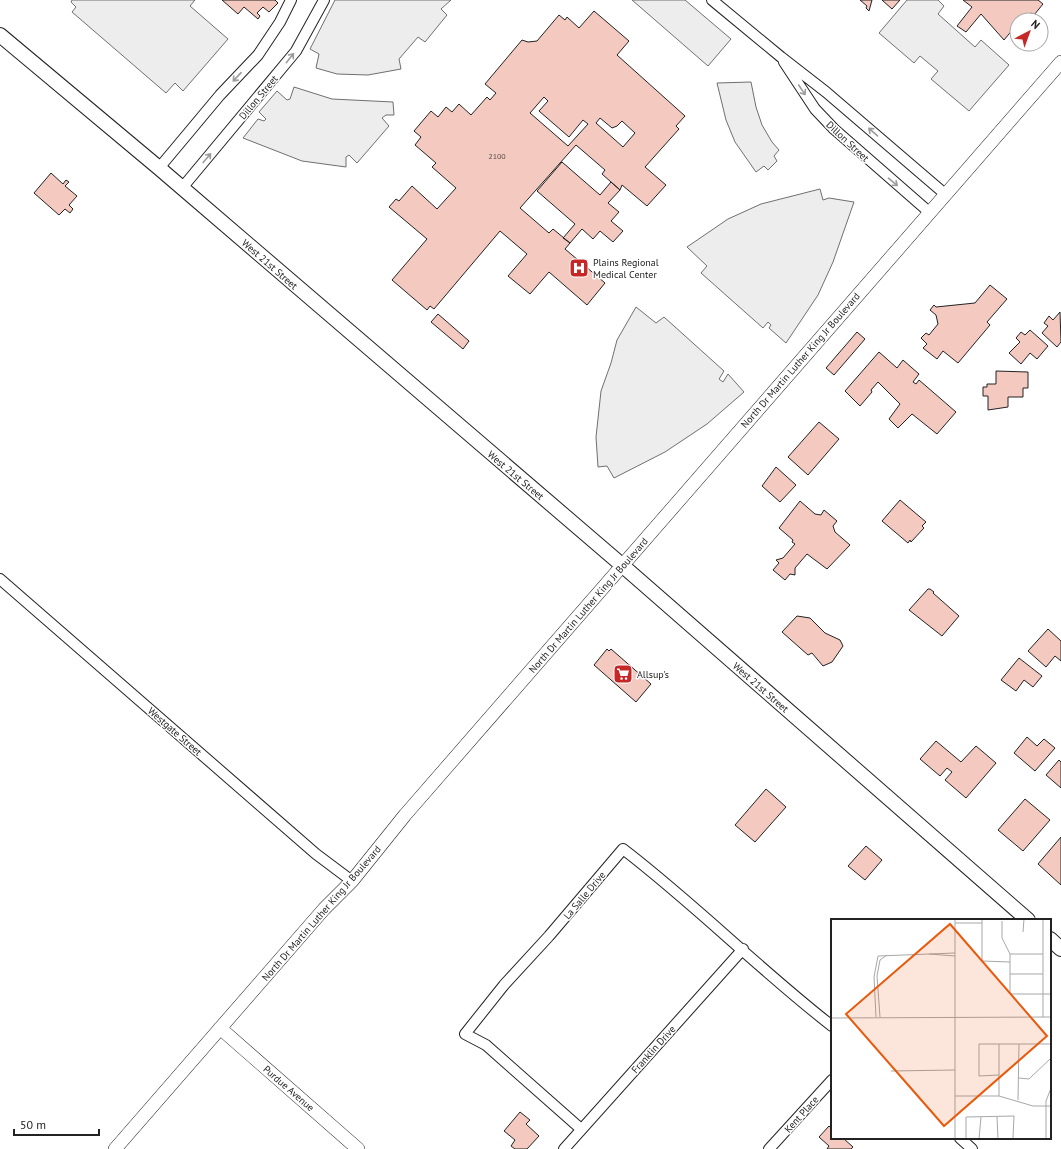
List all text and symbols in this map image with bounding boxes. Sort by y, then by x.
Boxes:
north arrow [1009,12,1049,52]
text: N [1028,17,1043,32]
one-way arrow [286,53,295,64]
one-way arrow [232,72,242,82]
street label: Dillon Street [236,72,281,122]
one-way arrow [798,84,806,95]
street label: Dillon Street [823,118,872,165]
one-way arrow [867,128,878,137]
house number: 2100 [488,151,506,161]
one-way arrow [203,153,212,164]
one-way arrow [888,177,899,186]
street label: West 21st Street [239,237,301,293]
place label: Plains Regional Medical Center [593,256,659,281]
hospital icon: Plains Regional Medical Center [568,257,590,279]
street label: North Dr Martin Luther King Jr Boulevard [738,290,863,431]
street label: West 21st Street [485,448,547,503]
street label: North Dr Martin Luther King Jr Boulevard [526,535,651,676]
street label: West 21st Street [730,660,792,716]
supermarket icon: Allsup's [612,663,634,685]
place label: Allsup's [637,668,669,681]
street label: Westgate Street [145,704,205,759]
street label: North Dr Martin Luther King Jr Boulevard [259,843,384,984]
street label: La Salle Drive [560,869,608,922]
inset map [831,919,1051,1139]
street label: Franklin Drive [628,1023,678,1076]
street label: Purdue Avenue [260,1063,317,1114]
street label: Kent Place [781,1093,821,1135]
scale bar [14,1111,99,1137]
text: 50 m [20,1117,46,1132]

